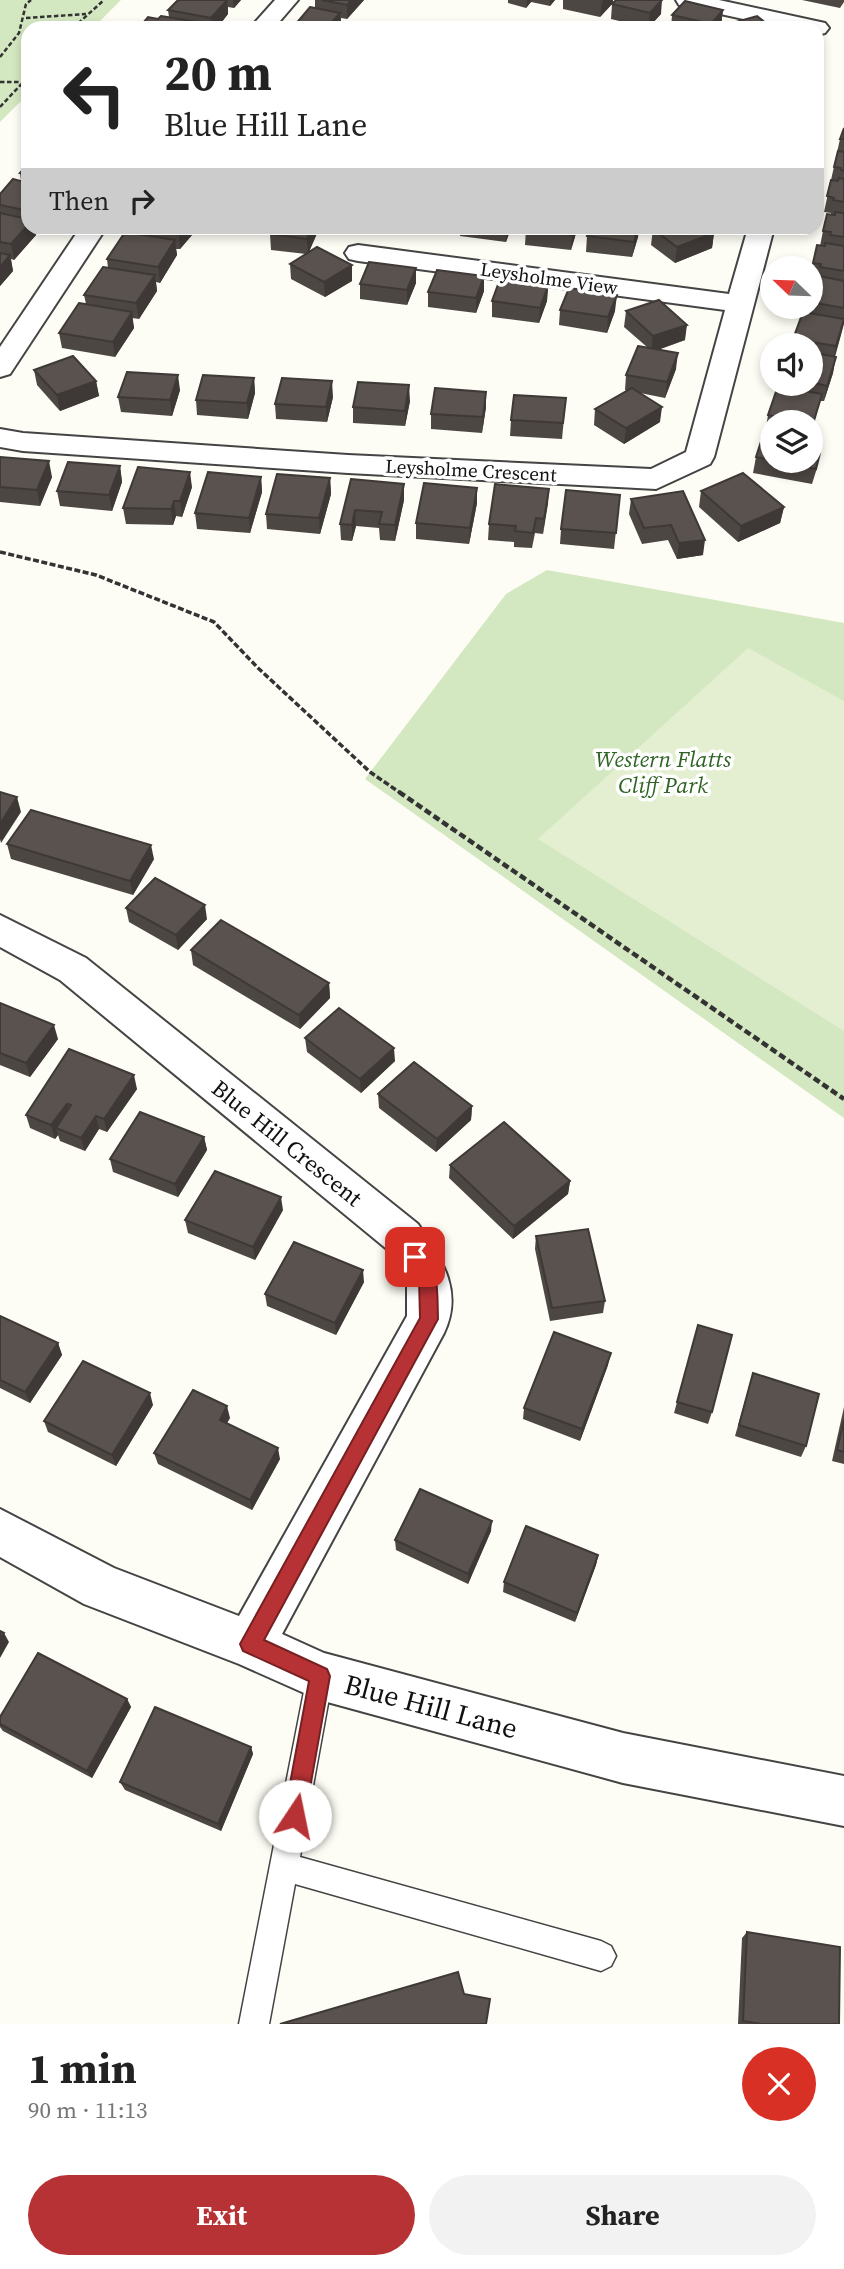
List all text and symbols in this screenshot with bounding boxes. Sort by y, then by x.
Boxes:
text: 20 m [164,39,272,106]
icon: left [49,49,140,140]
text: Blue Hill Lane [164,103,367,147]
icon: right [123,182,161,220]
text: Then [49,183,109,219]
street label: Leysholme View [479,256,620,301]
north arrow [760,256,822,318]
map controls [760,256,823,473]
button: sound [760,333,823,396]
button: layers [760,410,823,473]
street label: Leysholme Crescent [385,453,558,488]
park label: Western Flatts Cliff Park [595,743,732,801]
street label: Blue Hill Crescent [205,1072,369,1214]
pin [385,1227,445,1287]
icon: arrive [396,1238,434,1276]
street label: Blue Hill Lane [340,1665,522,1747]
position arrow [258,1779,332,1853]
text: 1 min [28,2039,137,2097]
button: close [742,2047,816,2121]
text: 90 m · 11:13 [28,2094,148,2126]
button: Exit [28,2175,415,2255]
button: Share [429,2175,816,2255]

